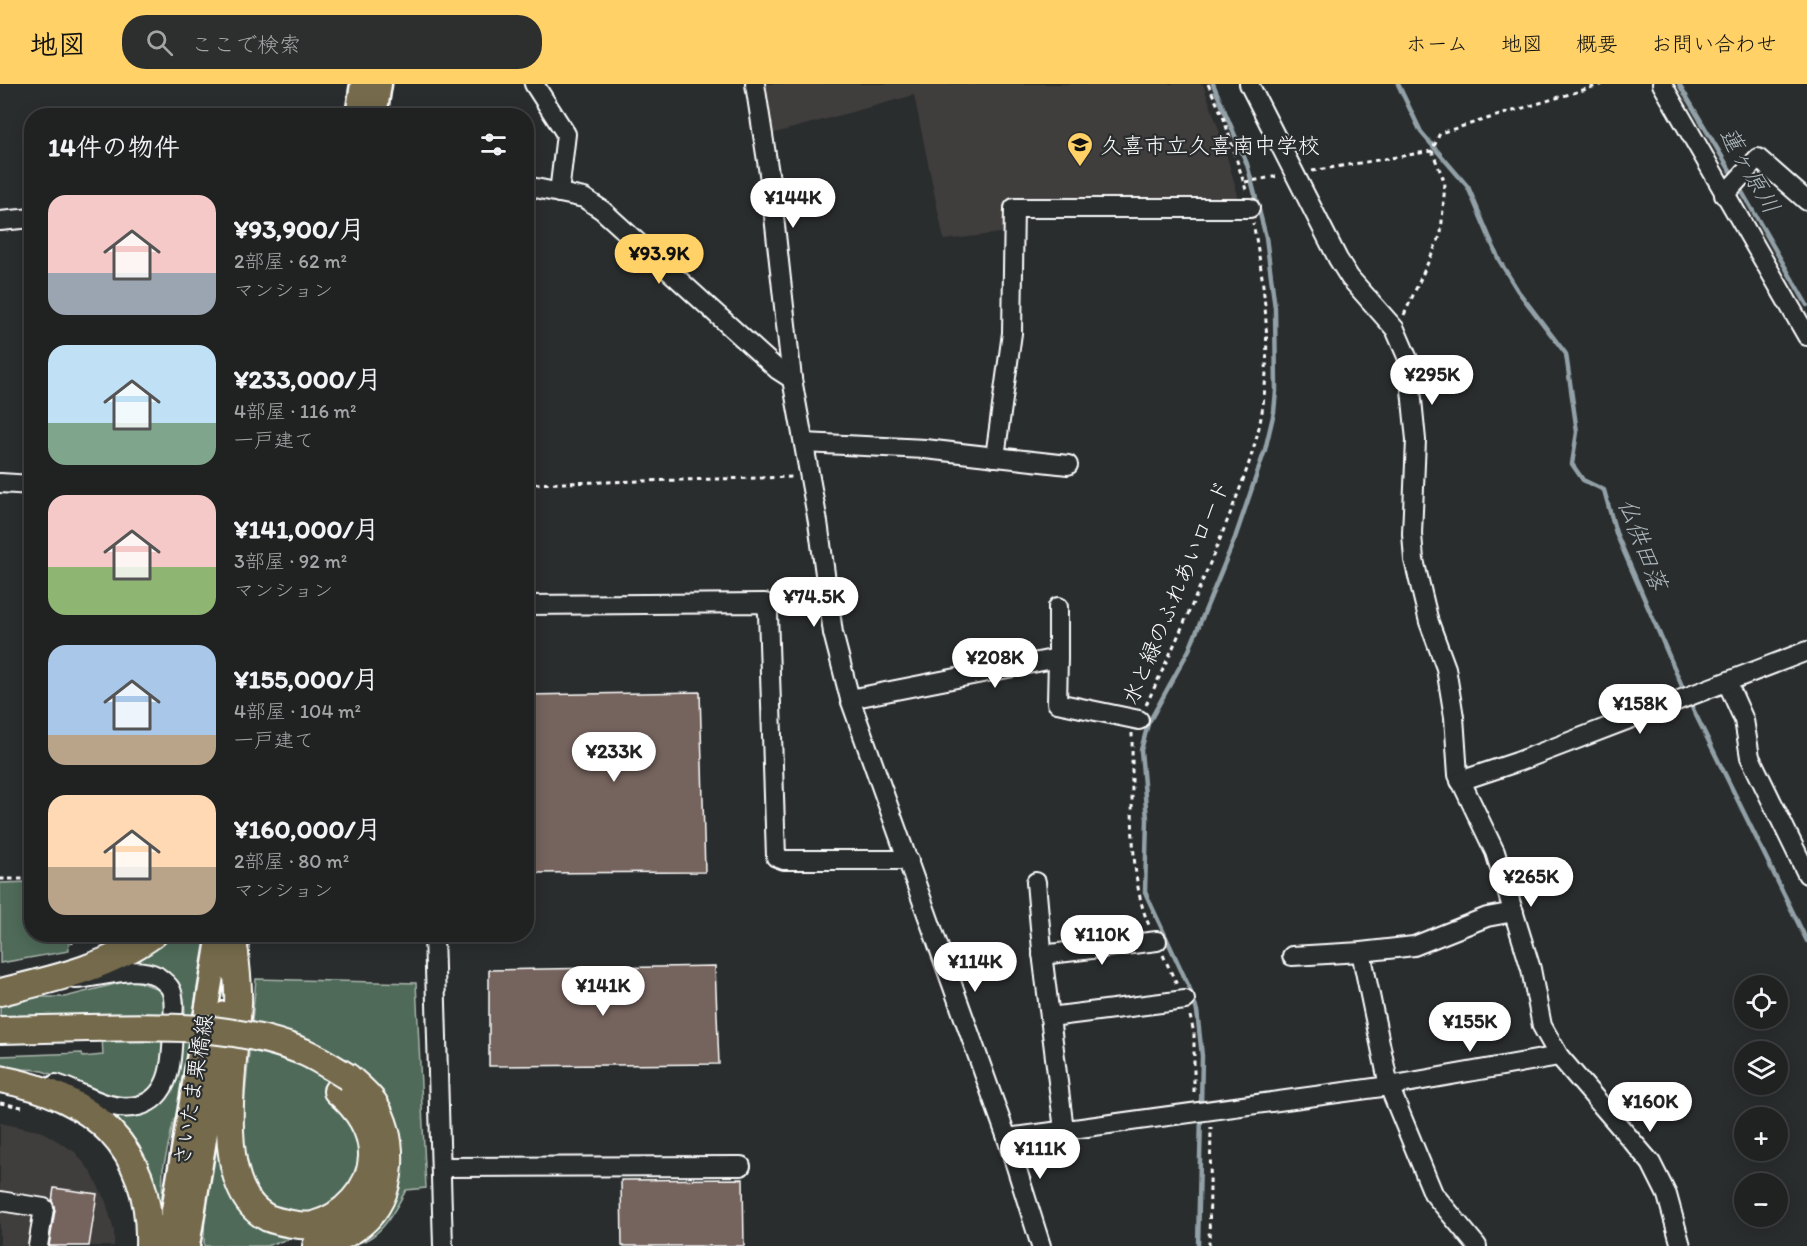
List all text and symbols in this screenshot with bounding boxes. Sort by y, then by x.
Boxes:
search box [122,15,542,69]
icon: search [143,26,176,59]
text: 地図 [30,27,86,61]
text: ここで検索 [191,31,301,58]
text: ホーム [1406,31,1468,56]
text: 地図 [1501,31,1543,56]
text: 概要 [1576,31,1618,56]
text: お問い合わせ [1651,31,1777,56]
water label: 蓮ヶ原川 [1713,121,1787,219]
icon: filters [477,128,510,161]
school or university icon: 久喜市立久喜南中学校 [1065,130,1095,168]
text: 14件の物件 [48,131,180,163]
place label: 久喜市立久喜南中学校 [1100,132,1320,159]
pin: ¥144K [751,178,835,229]
text: ¥144K [764,185,822,209]
text: ¥93,900/月 [234,213,365,245]
icon: home [96,219,168,291]
pin: ¥93.9K [610,234,708,285]
text: ¥93.9K [629,241,689,265]
text: 2部屋 · 62 m² [234,249,347,273]
text: マンション [234,278,333,302]
pin: ¥295K [1390,355,1474,406]
text: ¥295K [1404,362,1460,386]
text: ¥233,000/月 [234,363,382,395]
icon: home [96,369,168,441]
text: 4部屋 · 116 m² [234,399,357,423]
text: 一戸建て [234,428,314,452]
street label: 水と緑のふれあいロード [1116,476,1236,708]
water label: 仏供田落 [1612,494,1674,596]
text: ¥141,000/月 [234,513,379,545]
icon: home [96,519,168,591]
text: 3部屋 · 92 m² [234,549,347,573]
pin: ¥74.5K [765,577,863,628]
text: マンション [234,578,333,602]
text: ¥74.5K [783,584,845,608]
pin: ¥208K [953,638,1037,689]
text: ¥208K [966,645,1024,669]
text: ¥155,000/月 [234,663,379,695]
icon: home [96,669,168,741]
pin: ¥158K [1598,684,1682,735]
text: ¥158K [1613,691,1667,715]
text: 4部屋 · 104 m² [234,699,361,723]
text: 一戸建て [234,728,314,752]
pin: ¥233K [572,732,656,783]
text: ¥233K [586,739,642,763]
text: ¥160,000/月 [234,813,382,845]
icon: home [96,819,168,891]
text: 2部屋 · 80 m² [234,849,349,873]
pin: ¥265K [1489,857,1573,908]
text: ¥265K [1503,864,1559,888]
text: マンション [234,878,333,902]
pin: ¥110K [1060,915,1144,966]
text: ¥110K [1075,922,1129,946]
pin: ¥114K [933,942,1017,993]
text: ¥114K [948,949,1002,973]
pin: ¥141K [561,966,645,1017]
text: ¥141K [576,973,630,997]
map controls [1734,975,1788,1227]
button: locate [1734,975,1788,1029]
pin: ¥155K [1428,1002,1512,1053]
text: ¥155K [1443,1009,1497,1033]
street label: さいたま栗橋線 [168,1012,218,1168]
button: layers [1734,1041,1788,1095]
pin: ¥160K [1608,1082,1692,1133]
text: ¥160K [1622,1089,1678,1113]
button: + [1734,1107,1788,1161]
pin: ¥111K [998,1129,1082,1180]
text: ¥111K [1014,1136,1066,1160]
button: − [1734,1173,1788,1227]

